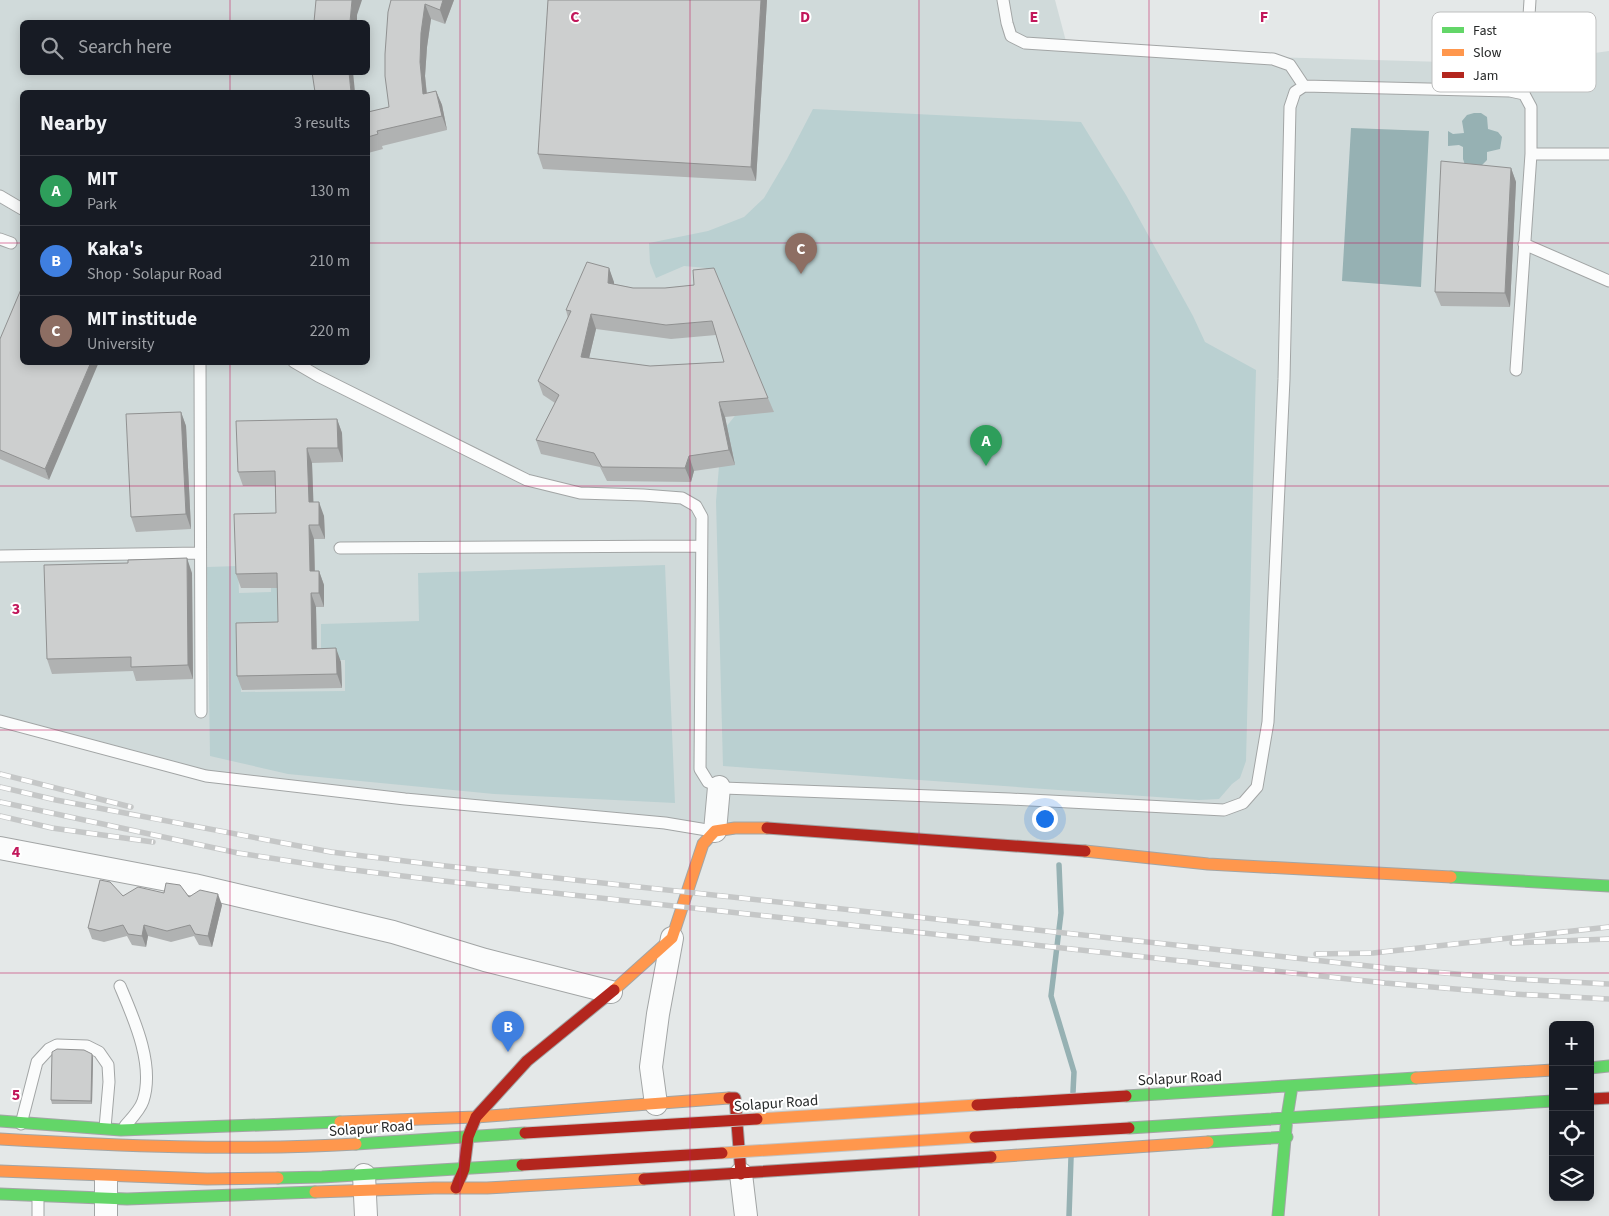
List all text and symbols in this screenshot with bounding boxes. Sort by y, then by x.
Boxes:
text: C [570,6,580,28]
text: D [800,6,810,28]
text: E [1030,6,1038,28]
text: F [1260,6,1268,28]
legend [1432,12,1596,92]
search box [20,20,370,75]
text: Fast [1473,21,1497,41]
icon: search [38,34,66,62]
text: Search here [78,34,172,61]
text: Slow [1473,43,1502,63]
text: Jam [1473,66,1498,86]
text: Nearby [40,108,107,138]
text: 3 results [294,112,350,134]
text: MIT [87,166,118,193]
text: A [51,180,61,202]
text: 130 m [310,180,350,202]
text: Park [87,193,117,215]
pin: C [785,233,817,274]
text: Kaka's [87,236,143,263]
text: B [51,250,61,272]
text: 210 m [310,250,350,272]
text: Shop · Solapur Road [87,263,222,285]
text: MIT institude [87,306,197,333]
text: C [51,320,61,342]
text: 220 m [310,320,350,342]
text: University [87,333,154,355]
pin: A [970,425,1002,466]
text: 3 [12,598,20,620]
your location [1032,806,1058,832]
text: 4 [12,841,21,863]
pin: B [492,1011,524,1052]
map controls [1549,1021,1594,1201]
button: + [1549,1021,1594,1066]
street label: Solapur Road [1137,1066,1223,1091]
button: − [1549,1066,1594,1111]
text: 5 [12,1084,20,1106]
street label: Solapur Road [733,1090,819,1117]
button: locate [1549,1111,1594,1156]
street label: Solapur Road [328,1115,414,1142]
button: layers [1549,1156,1594,1201]

